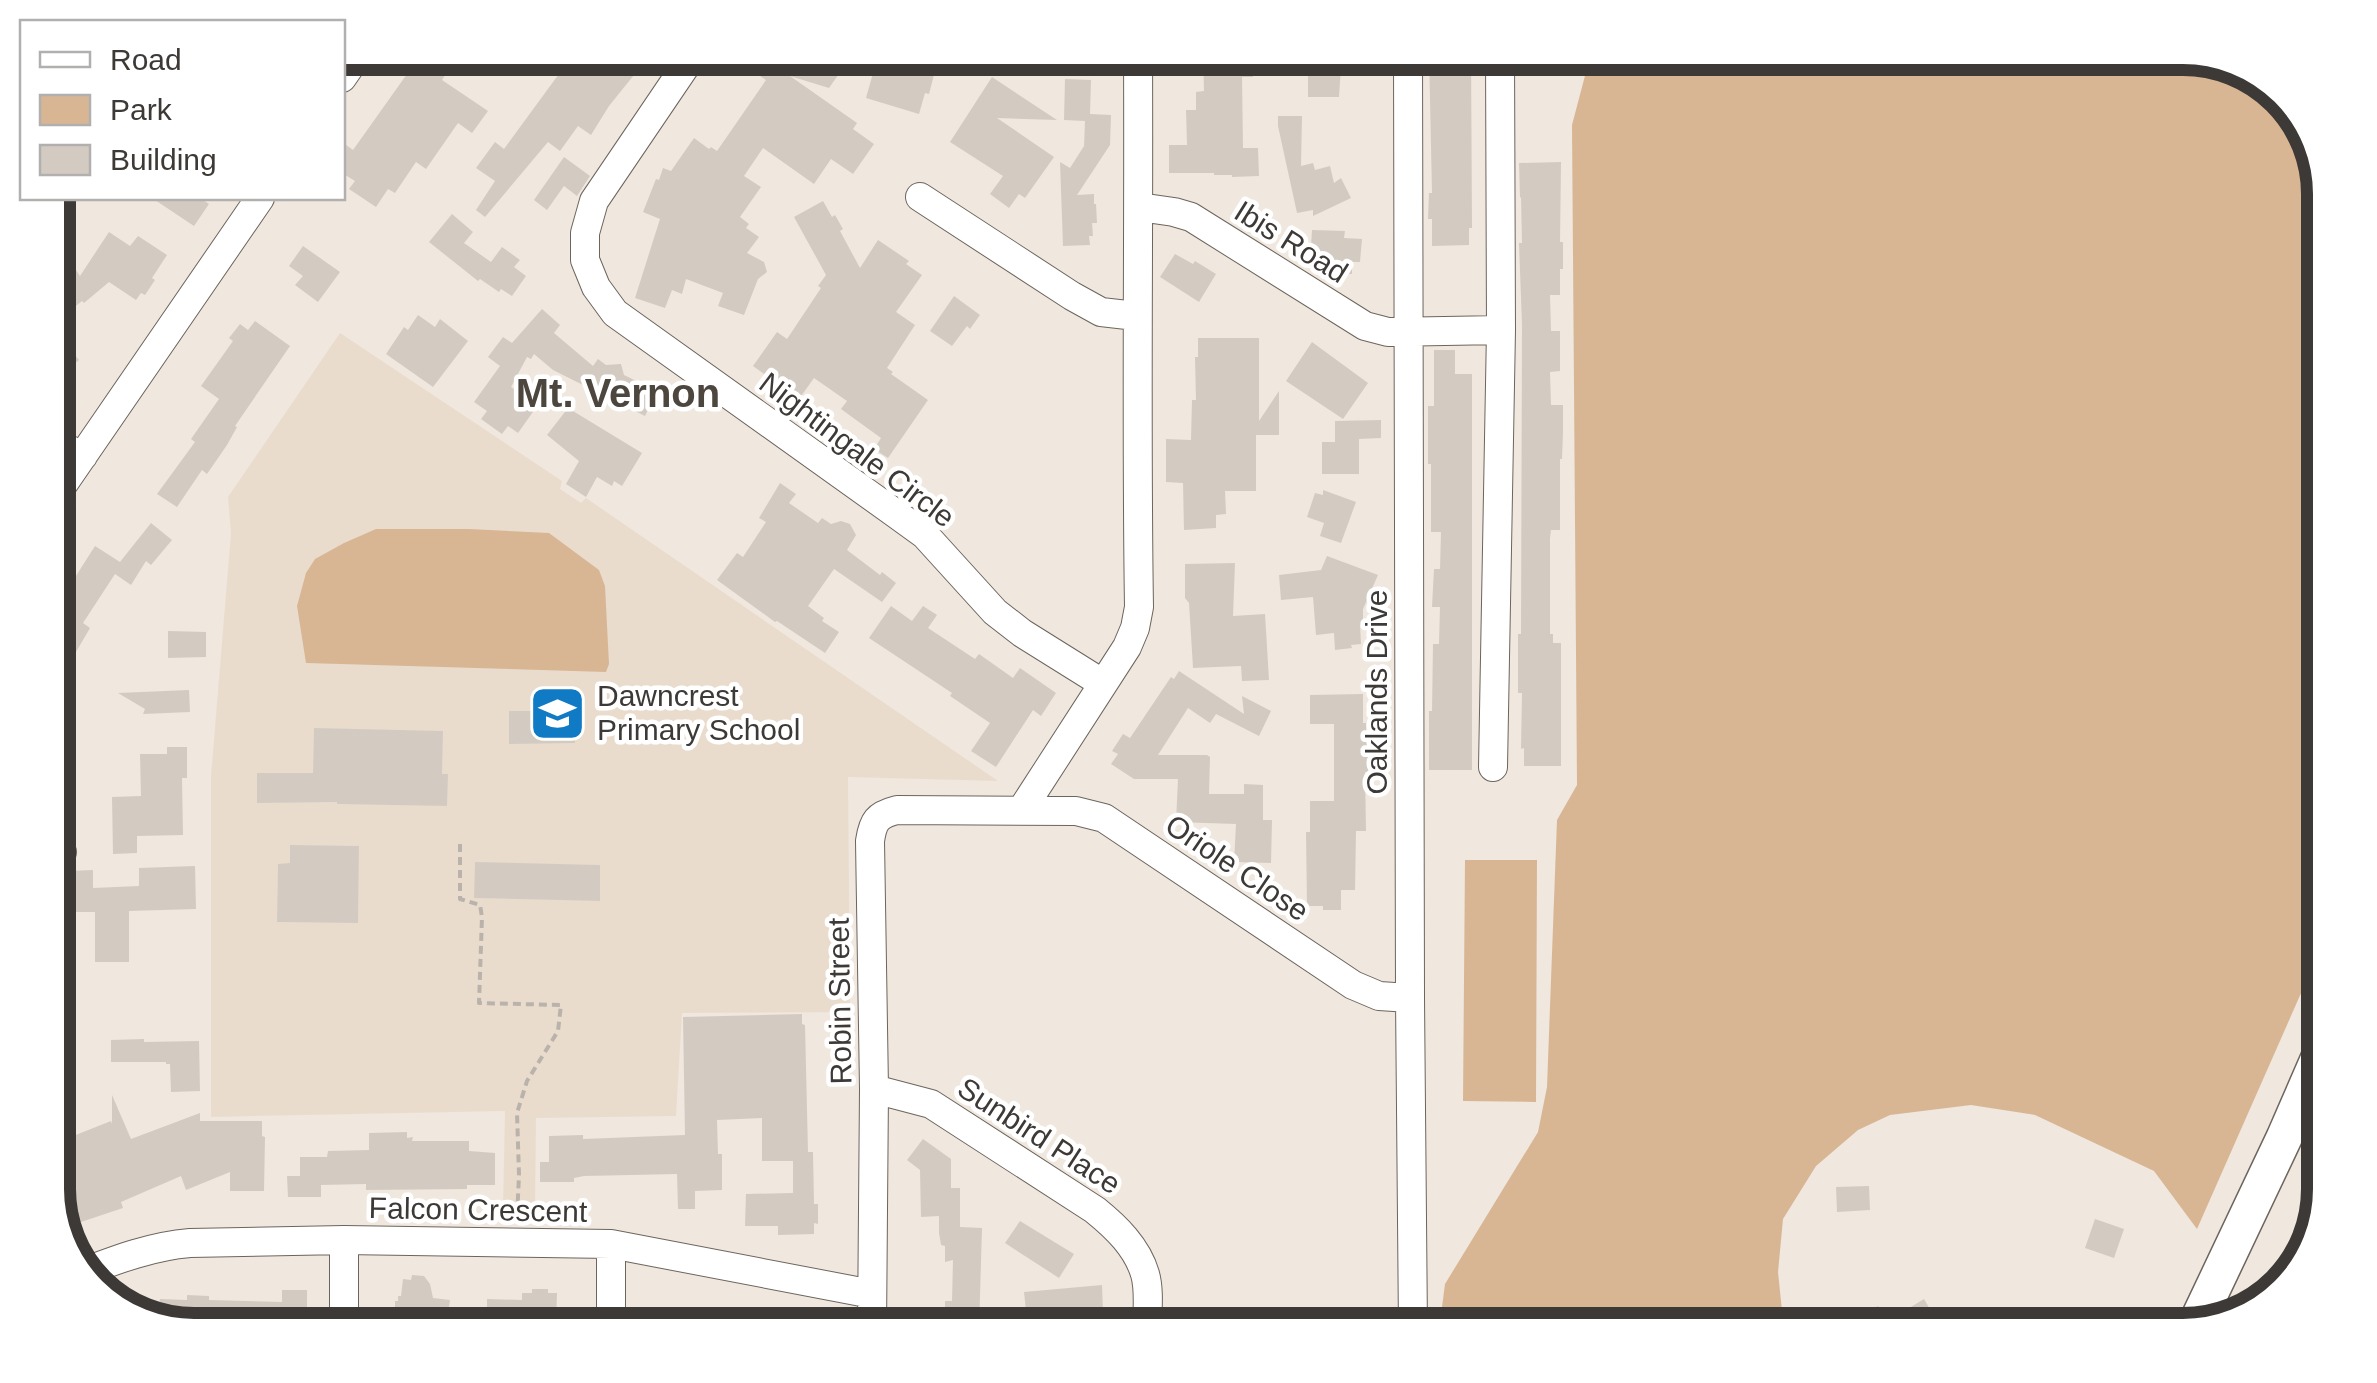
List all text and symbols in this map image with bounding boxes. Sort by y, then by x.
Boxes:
legend [20,20,345,200]
text: Road [110,43,182,76]
text: Park [110,93,173,126]
text: Building [110,143,217,176]
street label: Ibis Road [1229,194,1354,289]
street label: Nightingale Circle [753,366,961,534]
district label: Mt. Vernon [516,371,720,415]
street label: Oaklands Drive [1360,589,1393,795]
place label: Dawncrest Primary School [597,679,800,746]
school or university icon: Dawncrest Primary School [528,683,588,743]
street label: Oriole Close [1160,808,1315,927]
street label: Robin Street [822,917,857,1085]
street label: Sunbird Place [952,1071,1127,1200]
street label: Falcon Crescent [369,1191,588,1228]

